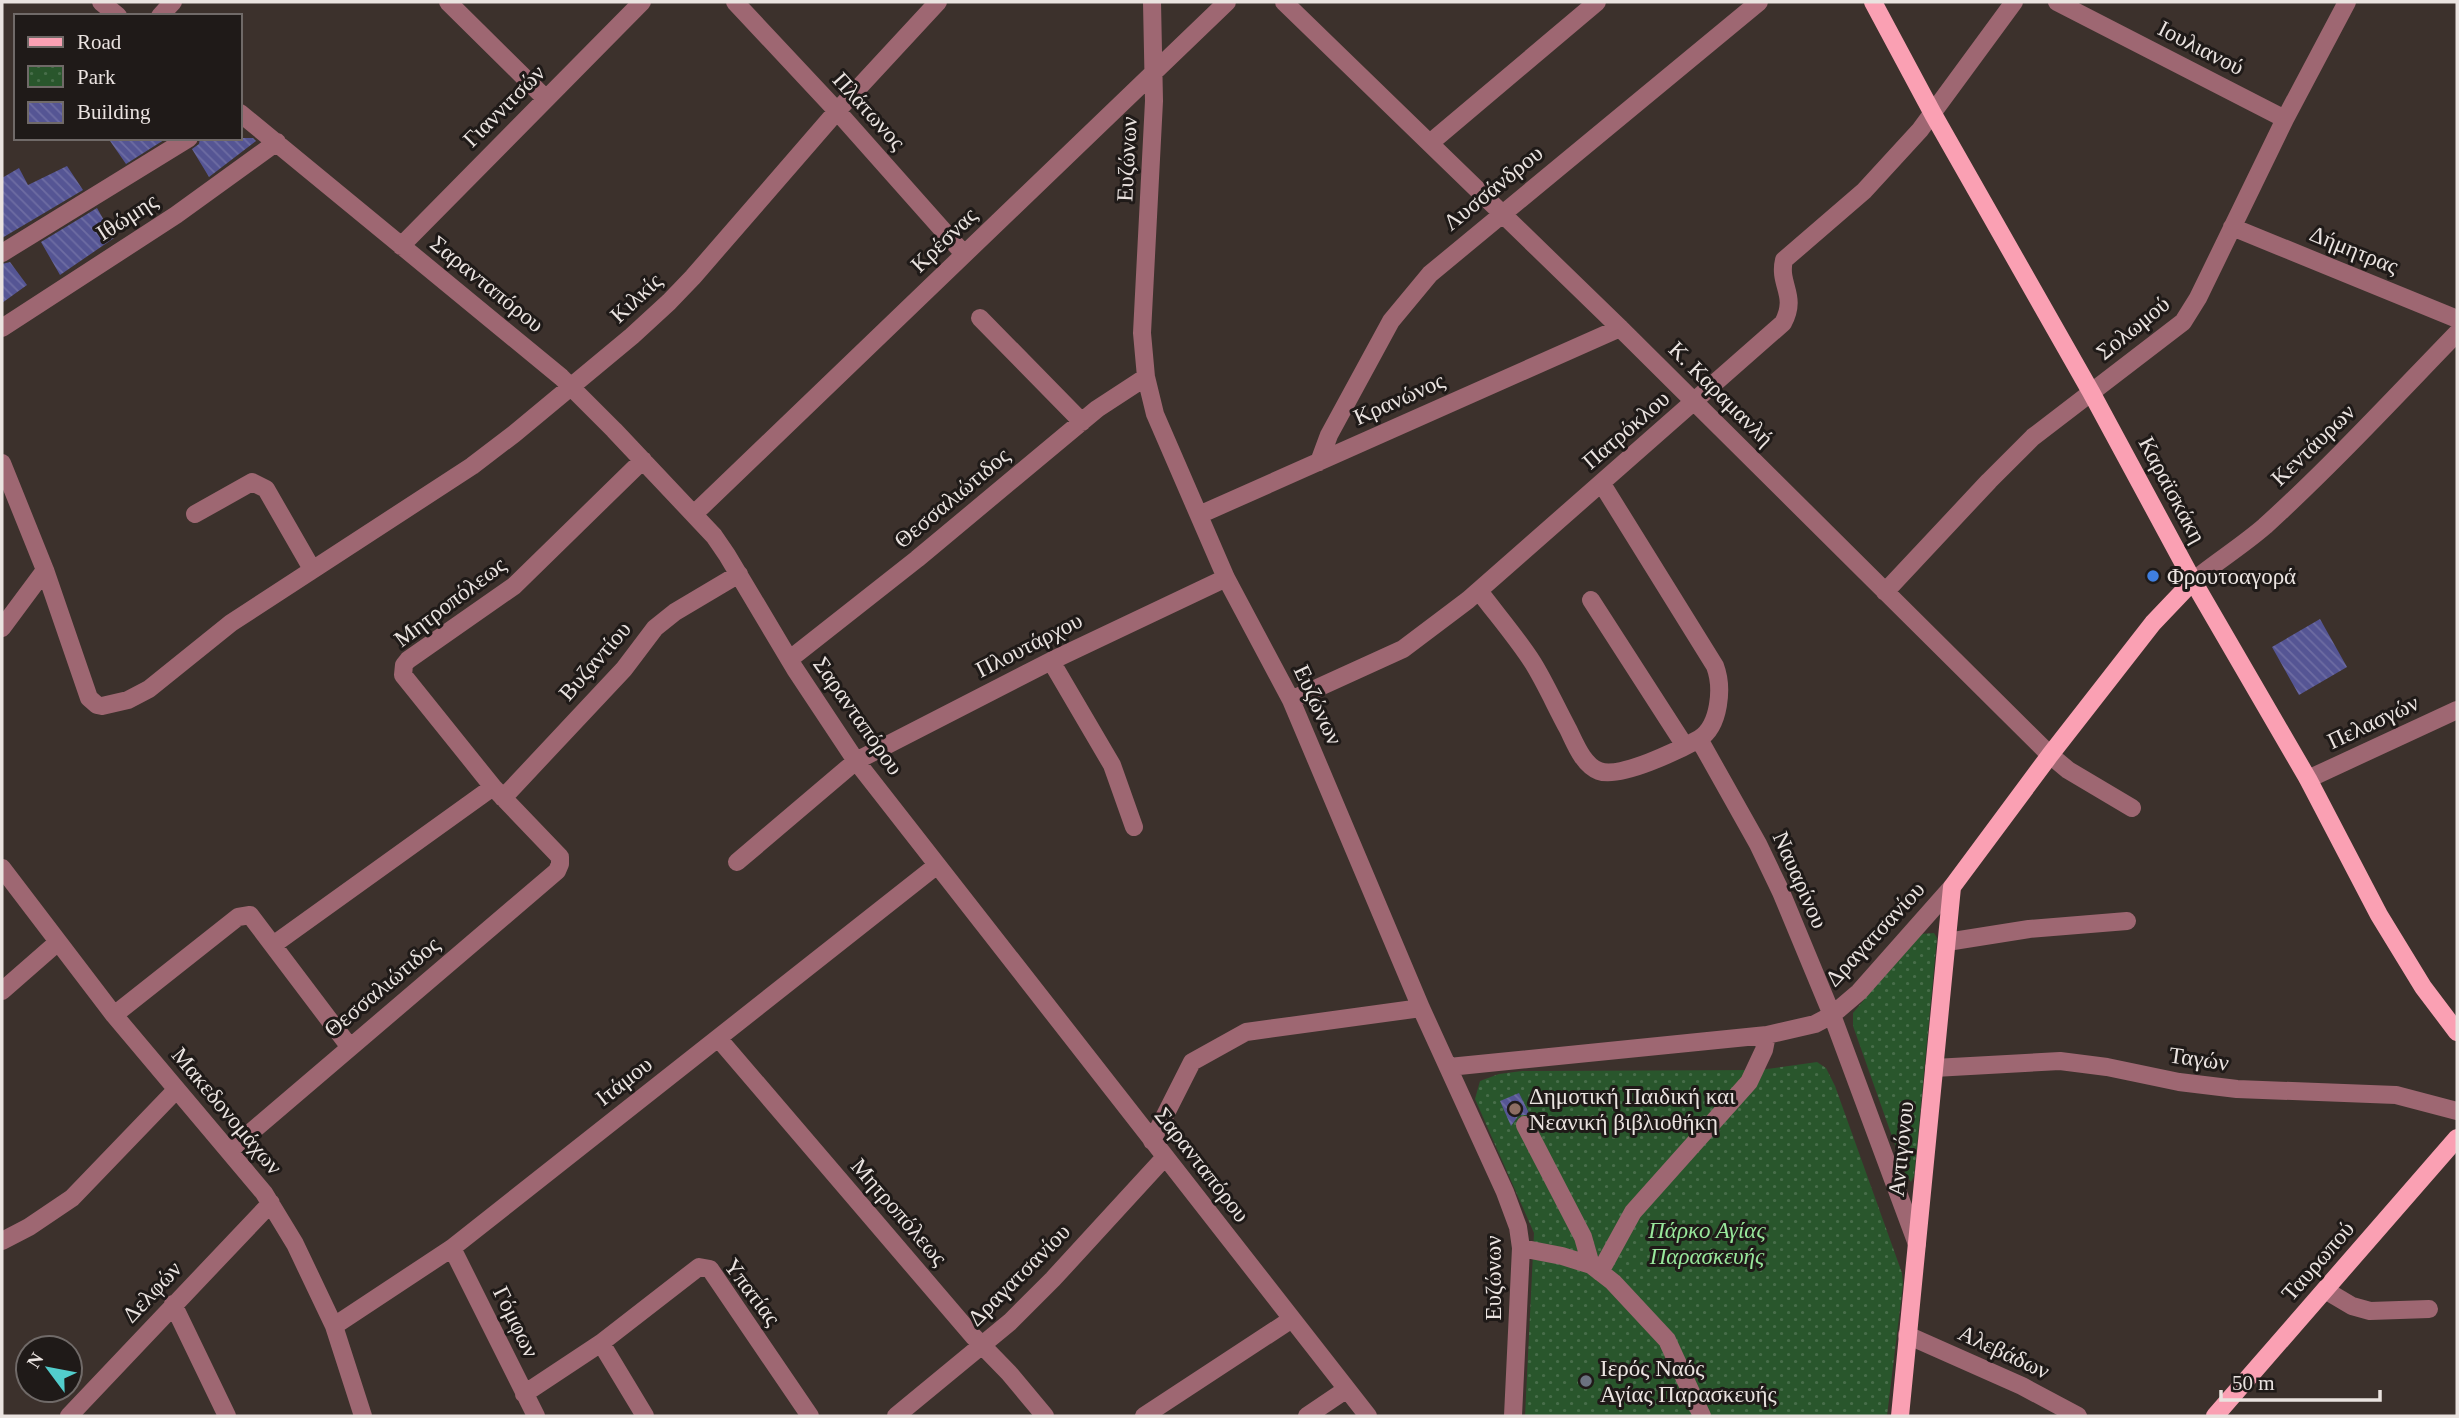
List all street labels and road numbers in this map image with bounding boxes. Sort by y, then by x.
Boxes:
street label: Ιουλιανού [2154,16,2248,80]
street label: Γιαννιτσών [458,60,550,152]
street label: Πλάτωνος [828,67,910,155]
street label: Ευζώνων [1112,116,1142,202]
street label: Λυσσάνδρου [1438,140,1548,236]
street label: Ιθώμης [92,188,162,246]
street label: Κρέσνας [906,203,982,277]
street label: Δήμητρας [2306,221,2402,279]
street label: Σαρανταπόρου [425,231,549,337]
street label: Κιλκίς [605,268,667,328]
street label: Σολωμού [2092,291,2174,365]
street label: Κ. Καραμανλή [1664,337,1778,451]
street label: Κρανώνος [1350,368,1448,430]
street label: Πατρόκλου [1578,386,1674,474]
street label: Κεντάυρων [2266,399,2360,491]
street label: Καραϊσκάκη [2134,432,2210,548]
street label: Θεσσαλιώτιδος [889,443,1015,553]
street label: Μητροπόλεως [389,552,511,652]
street label: Πλουτάρχου [972,608,1086,682]
street label: Βυζαντίου [554,616,636,706]
street label: Σαρανταπόρου [808,652,908,780]
street label: Ευζώνων [1289,661,1347,749]
street label: Πελασγών [2323,690,2423,754]
street label: Ναυαρίνου [1768,828,1832,932]
street label: Δραγατσανίου [1820,877,1930,991]
street label: Θεσσαλιώτιδος [319,932,445,1042]
street label: Ταγών [2167,1042,2231,1076]
street label: Μακεδονομάχων [167,1043,287,1179]
street label: Ιτάμου [591,1051,657,1111]
street label: Αντιγόνου [1884,1100,1918,1198]
street label: Σαρανταπόρου [1150,1103,1254,1227]
street label: Μητροπόλεως [846,1154,952,1270]
street label: Ταυρωπού [2277,1216,2359,1306]
street label: Δραγατσανίου [963,1219,1075,1331]
street label: Ευζώνων [1481,1235,1506,1321]
street label: Υπατίας [719,1254,785,1330]
street label: Δελφών [117,1256,187,1328]
street label: Γόμφων [488,1282,544,1362]
street label: Αλεβάδων [1955,1320,2053,1384]

